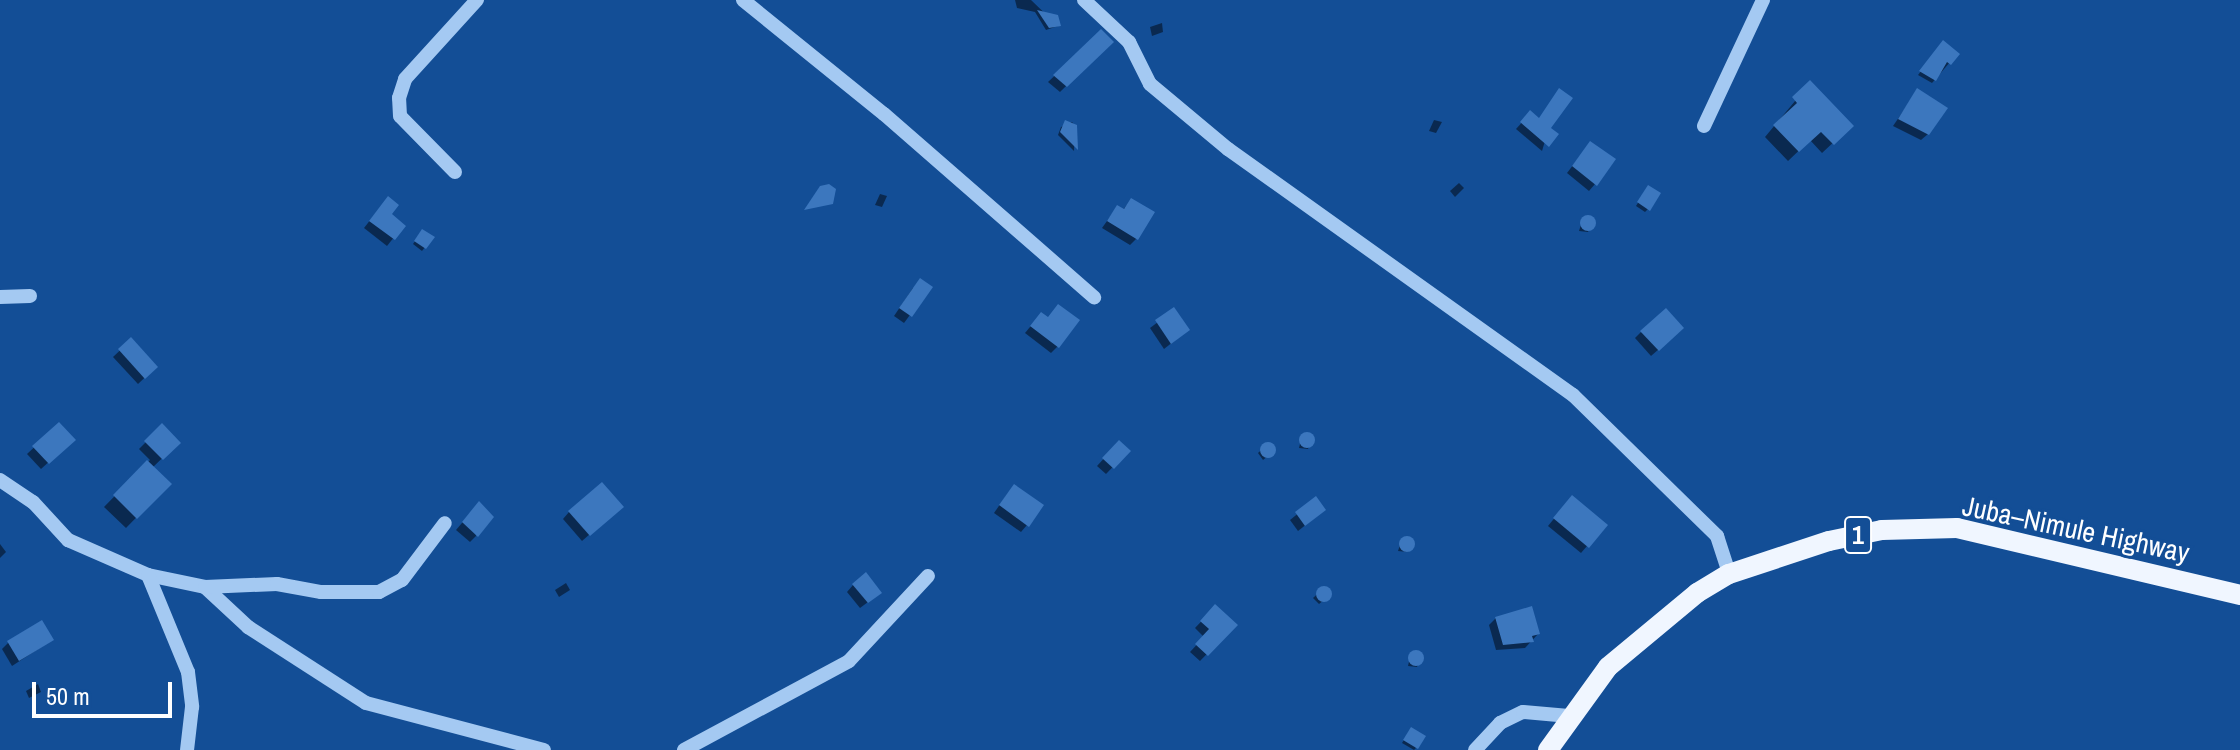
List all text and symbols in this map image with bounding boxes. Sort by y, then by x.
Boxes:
street label: Juba–Nimule Highway [1960,489,2192,569]
road number: 1 [1844,513,1872,557]
scale bar [36,666,176,716]
text: 50 m [46,680,90,712]

